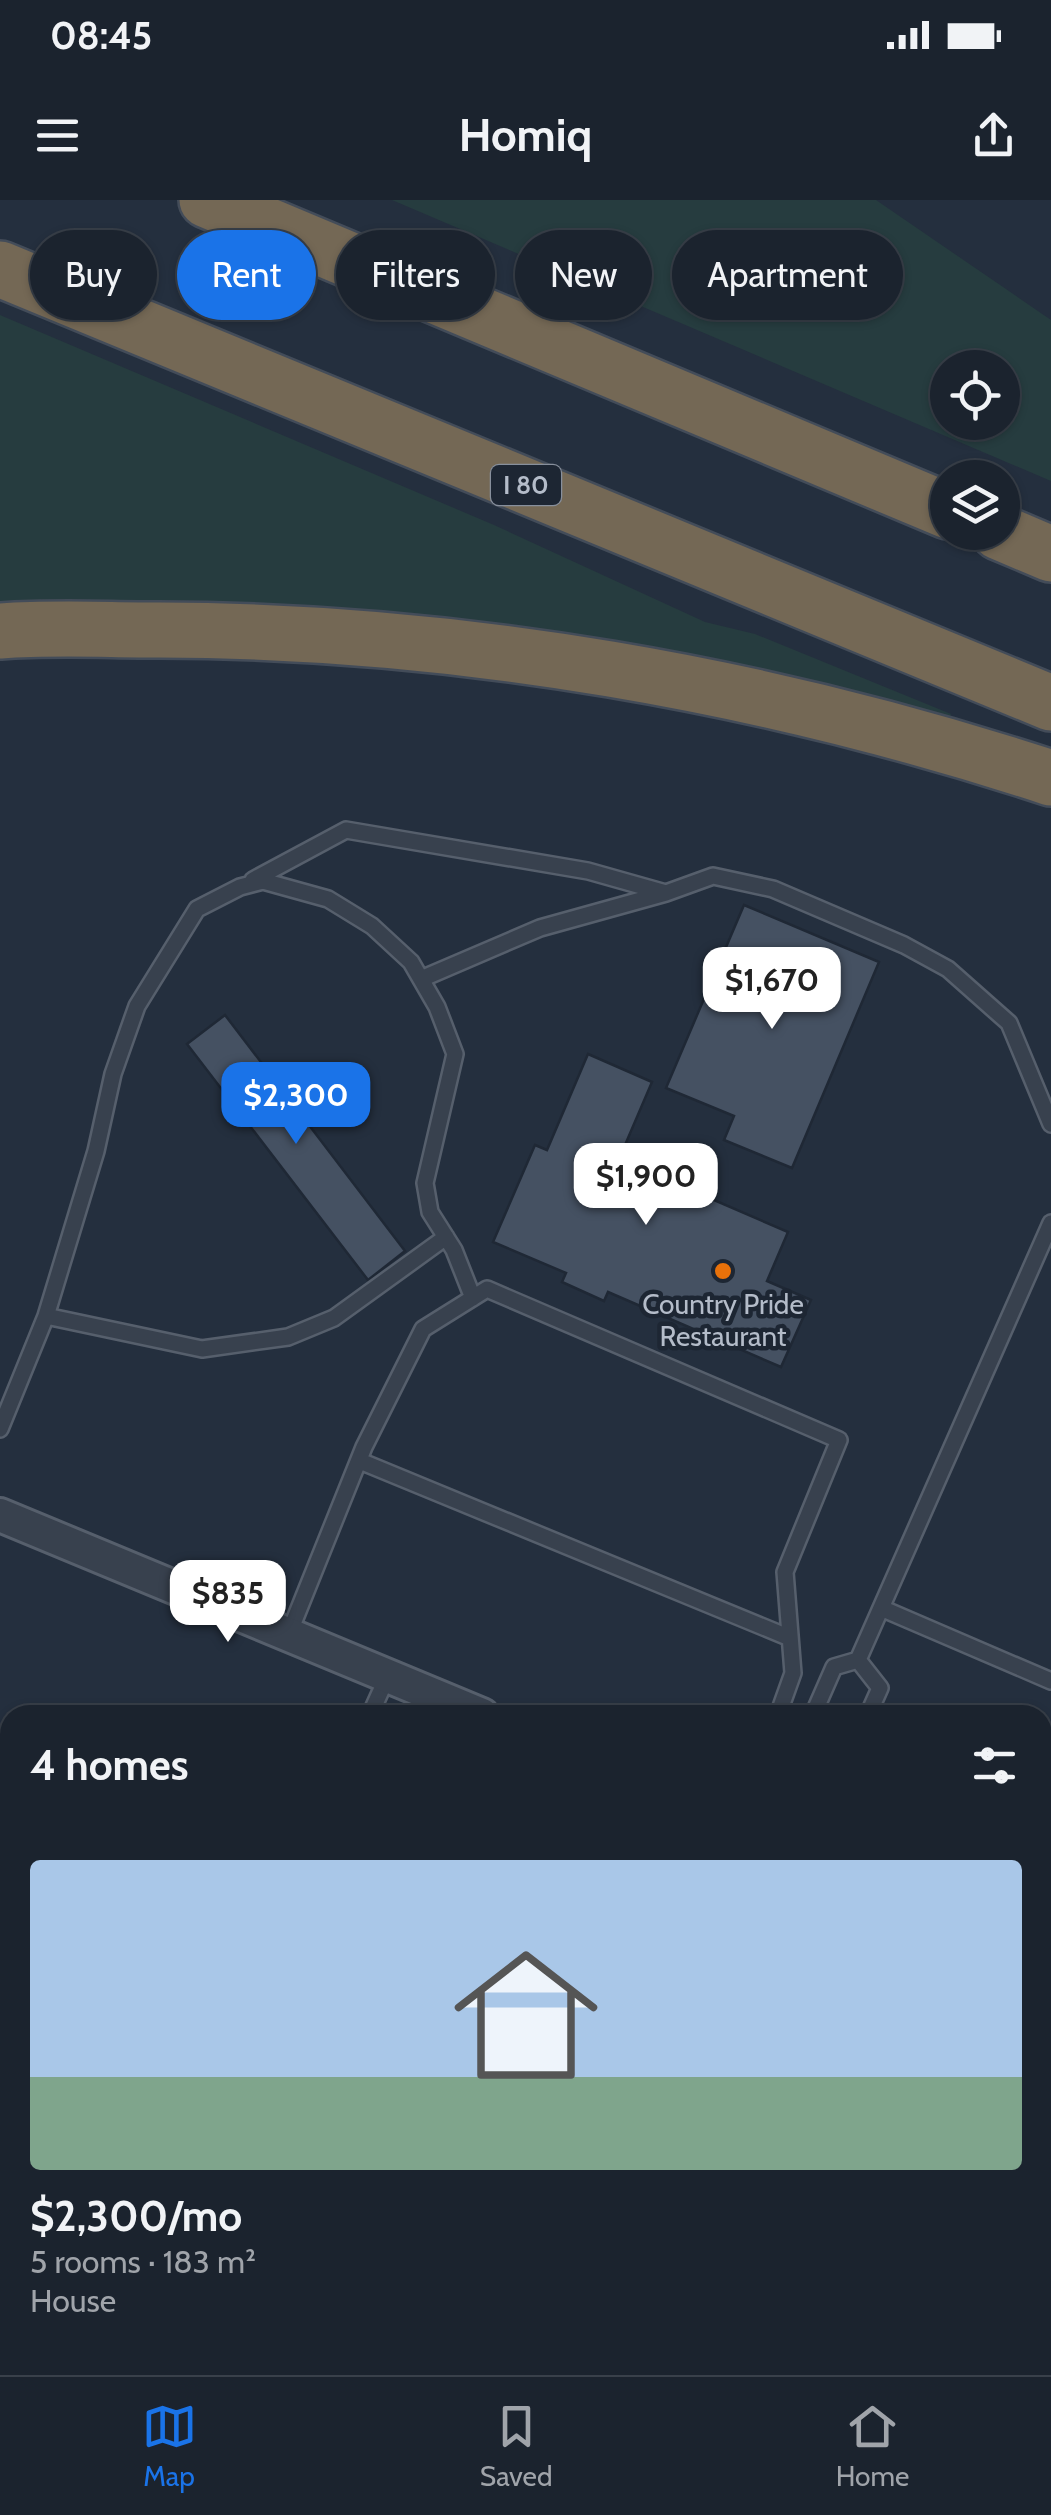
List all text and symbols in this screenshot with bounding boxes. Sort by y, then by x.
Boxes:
text: 08:45 [50,12,152,59]
icon: menu [30,108,85,163]
text: Homiq [459,108,592,162]
icon: share [966,108,1021,163]
chip: Buy [30,230,157,320]
chip: Rent [177,230,316,320]
chip: Filters [336,230,495,320]
chip: New [515,230,652,320]
chip: Apartment [672,230,903,320]
map controls [930,350,1020,550]
button: locate [930,350,1020,440]
button: layers [930,460,1020,550]
road number: I 80 [491,465,561,505]
pin: $1,670 [691,947,853,1032]
text: $1,670 [725,960,819,999]
pin: $2,300 [215,1062,377,1147]
text: $2,300 [243,1075,349,1114]
pin: $1,900 [565,1143,727,1228]
text: $1,900 [596,1156,696,1195]
marker: Country Pride Restaurant [712,1260,734,1282]
place label: Country Pride Restaurant [642,1287,804,1353]
pin: $835 [169,1560,287,1645]
text: $835 [192,1573,264,1612]
icon: filters [967,1738,1022,1793]
text: 4 homes [30,1739,189,1791]
icon: home [436,1925,616,2105]
text: $2,300/mo [30,2190,242,2242]
text: 5 rooms · 183 m² [30,2242,256,2281]
text: House [30,2281,116,2320]
tab: Map [142,2399,197,2493]
tab: Saved [480,2399,553,2493]
tab: Home [836,2399,909,2493]

